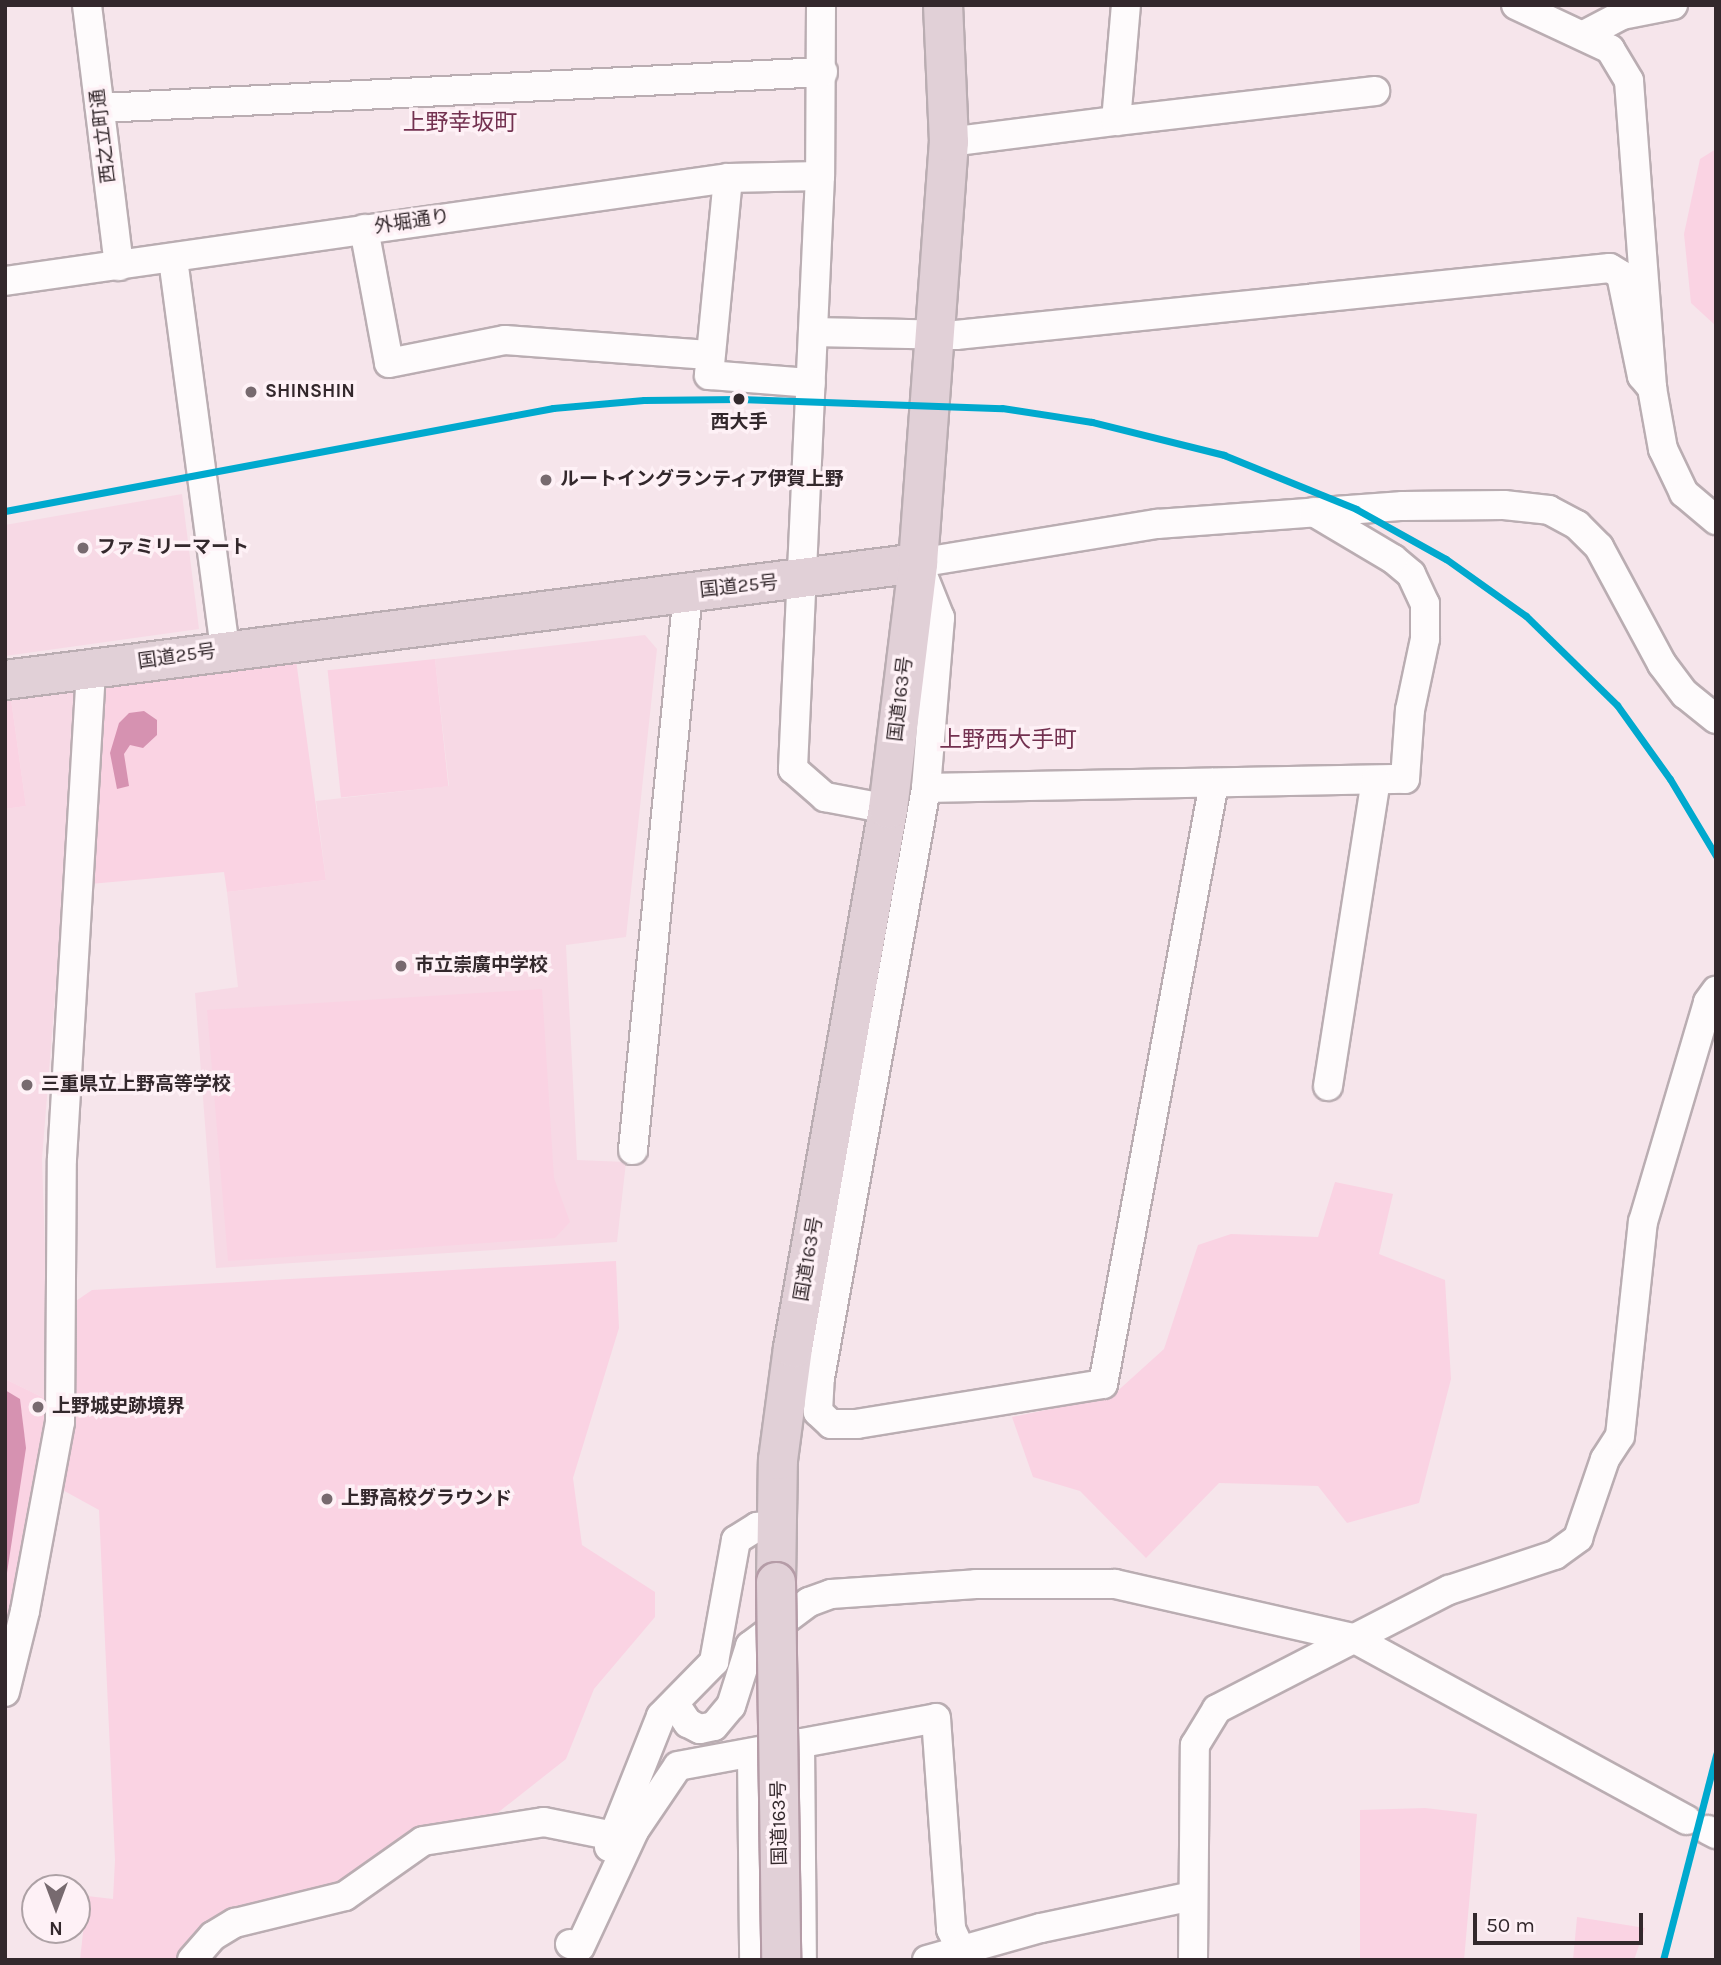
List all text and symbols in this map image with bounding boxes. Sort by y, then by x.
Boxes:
street label: 西之立町通 [87,87,121,185]
district label: 上野幸坂町 [403,109,517,137]
street label: 外堀通り [373,205,451,239]
place label: SHINSHIN [265,381,355,403]
marker: SHINSHIN [243,384,259,400]
marker: 西大手 [729,389,749,409]
place label: 西大手 [711,412,767,434]
place label: ルートイングランティア伊賀上野 [560,469,845,491]
marker: ルートイングランティア伊賀上野 [538,472,554,488]
place label: ファミリーマート [97,537,249,559]
marker: ファミリーマート [75,540,91,556]
street label: 国道25号 [699,572,779,602]
street label: 国道25号 [136,640,218,674]
street label: 国道163号 [884,655,918,743]
district label: 上野西大手町 [939,726,1077,754]
place label: 市立崇廣中学校 [415,955,548,977]
marker: 市立崇廣中学校 [393,958,409,974]
place label: 三重県立上野高等学校 [41,1074,231,1096]
marker: 三重県立上野高等学校 [19,1077,35,1093]
street label: 国道163号 [790,1215,828,1303]
place label: 上野城史跡境界 [52,1396,185,1418]
marker: 上野城史跡境界 [30,1399,46,1415]
place label: 上野高校グラウンド [341,1488,512,1510]
marker: 上野高校グラウンド [319,1491,335,1507]
street label: 国道163号 [768,1780,792,1866]
north arrow [21,1874,91,1944]
scale bar [1476,1898,1646,1942]
text: 50 m [1486,1913,1535,1937]
text: N [49,1917,63,1939]

